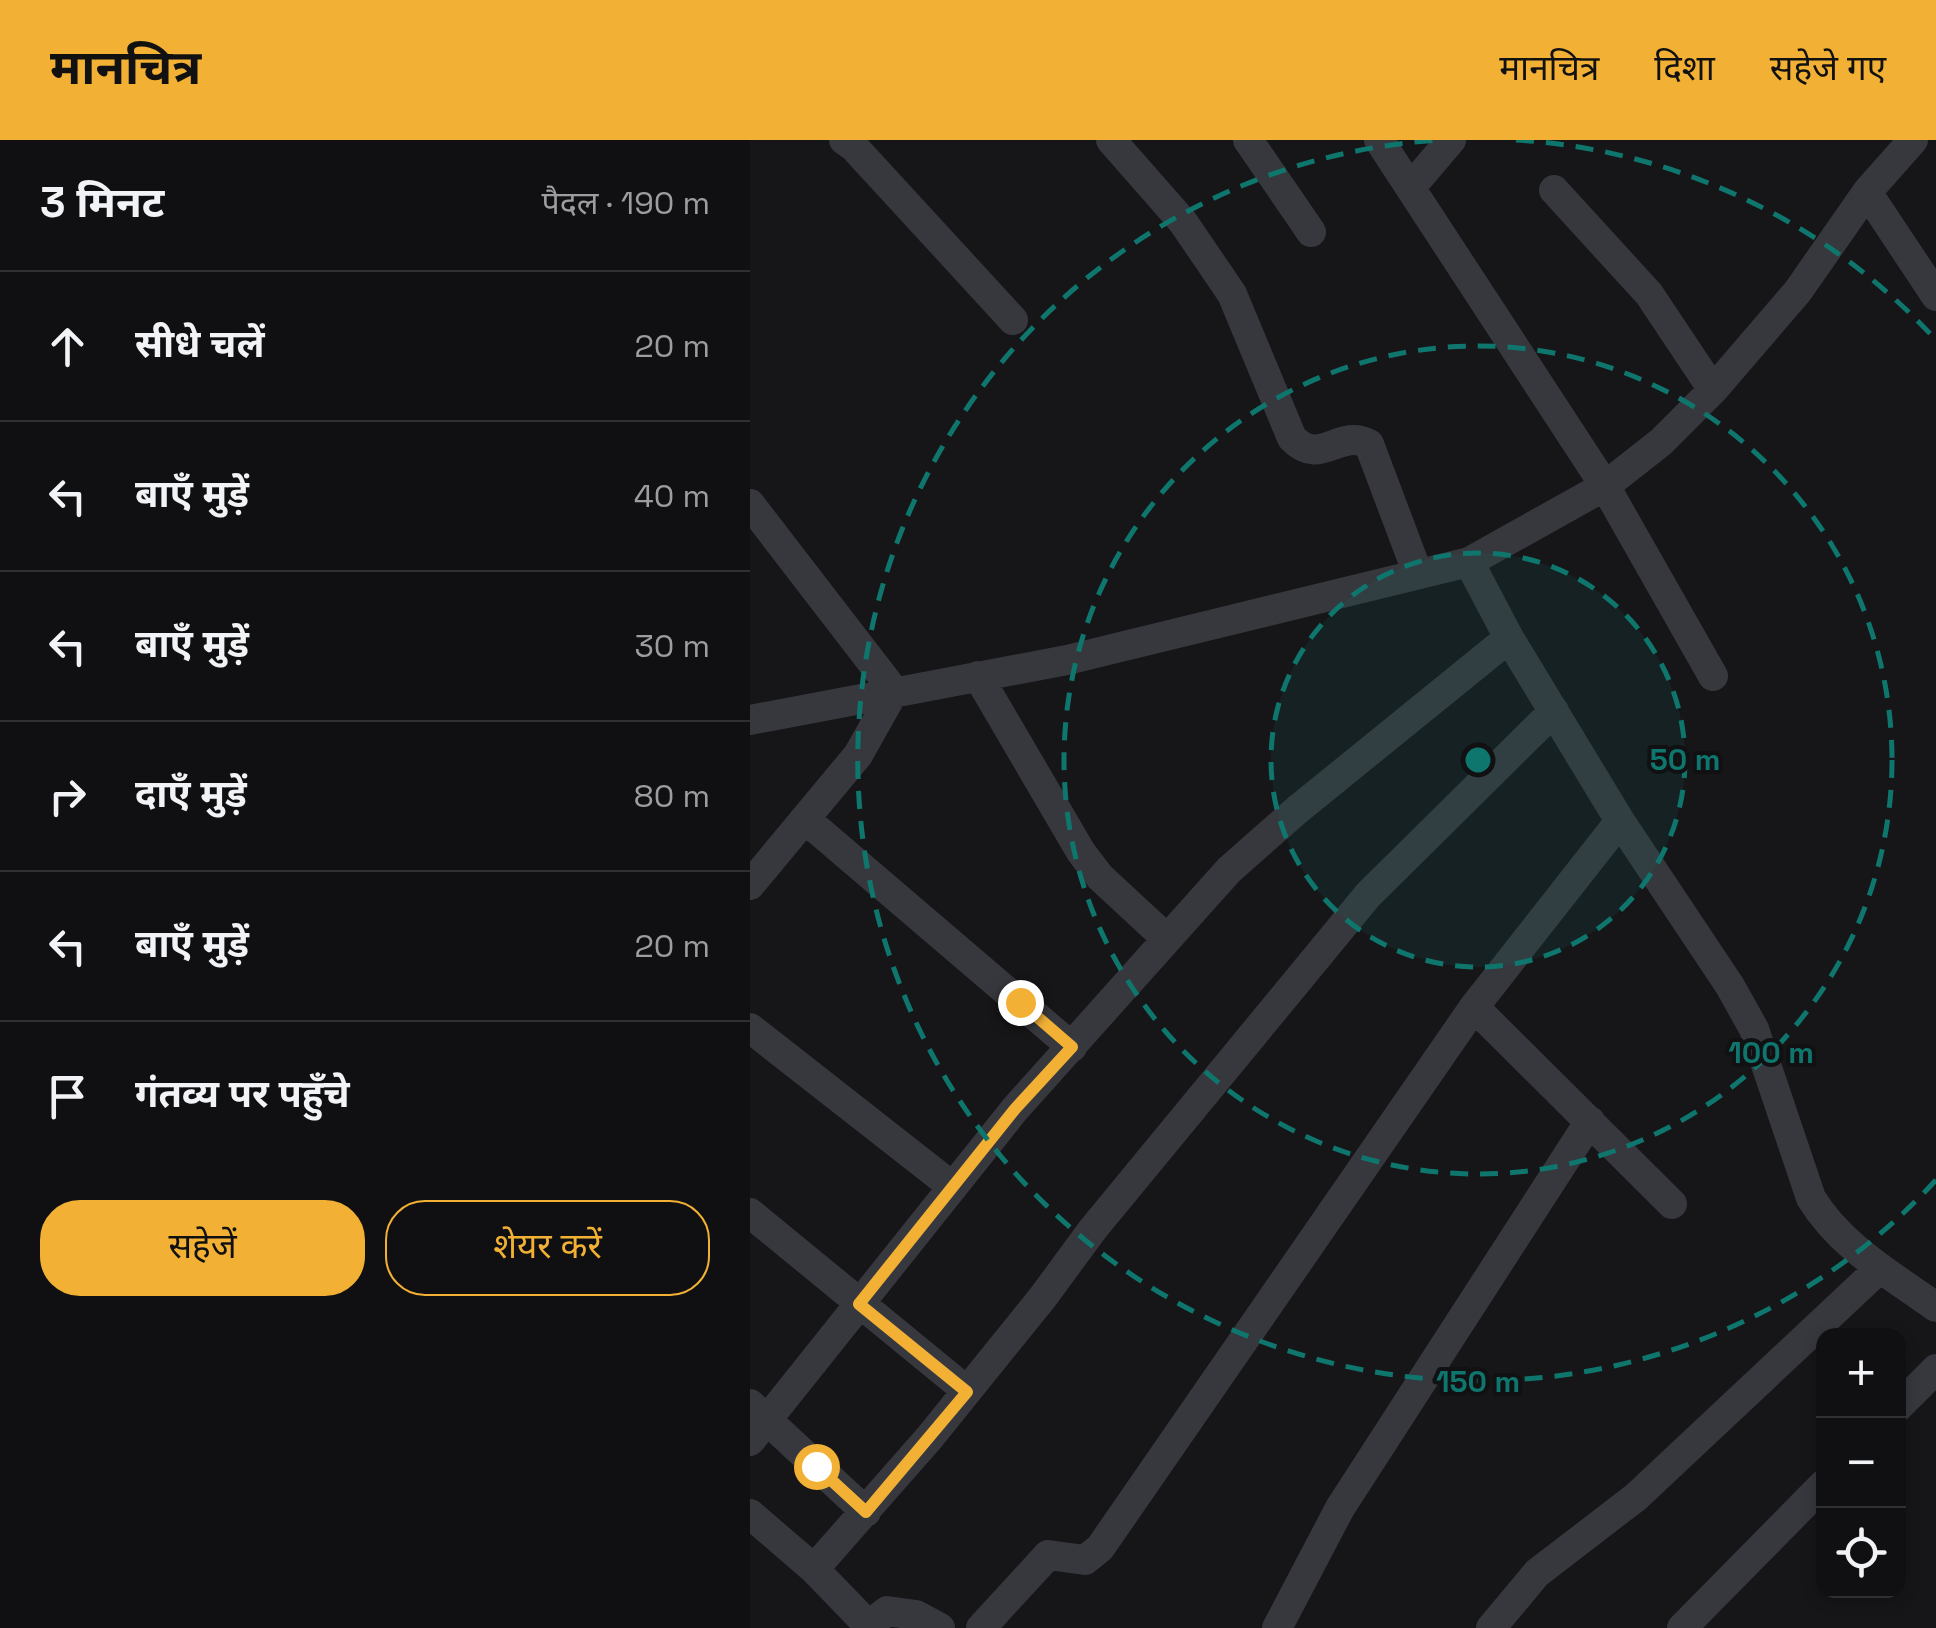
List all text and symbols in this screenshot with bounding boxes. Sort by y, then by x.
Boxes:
text: मानचित्र [50,37,201,98]
text: मानचित्र [1499,46,1599,90]
text: दिशा [1654,46,1715,90]
text: सहेजे गए [1770,46,1886,90]
text: 3 मिनट [40,176,164,229]
text: पैदल · 190 m [541,183,710,223]
icon: ahead [40,319,95,374]
text: सीधे चलें [135,320,264,368]
text: 20 m [634,326,710,366]
icon: left [40,469,95,524]
text: बाएँ मुड़ें [135,470,249,518]
text: 40 m [634,476,710,516]
icon: left [40,619,95,674]
text: बाएँ मुड़ें [135,620,249,668]
text: 30 m [634,626,710,666]
text: 50 m [1650,740,1720,779]
centre of rings [1460,742,1496,778]
icon: right [40,769,95,824]
text: दाएँ मुड़ें [135,770,247,818]
text: 80 m [634,776,710,816]
icon: left [40,919,95,974]
text: बाएँ मुड़ें [135,920,249,968]
text: 20 m [634,926,710,966]
route end [998,980,1044,1026]
text: 100 m [1728,1033,1814,1072]
icon: arrive [40,1069,95,1124]
text: गंतव्य पर पहुँचे [135,1070,350,1118]
button: सहेजें [40,1200,365,1296]
button: शेयर करें [385,1200,710,1296]
map controls [1816,1328,1906,1598]
button: + [1816,1328,1906,1418]
text: 150 m [1436,1362,1520,1401]
button: − [1816,1418,1906,1508]
route start [794,1444,840,1490]
button: locate [1816,1508,1906,1598]

